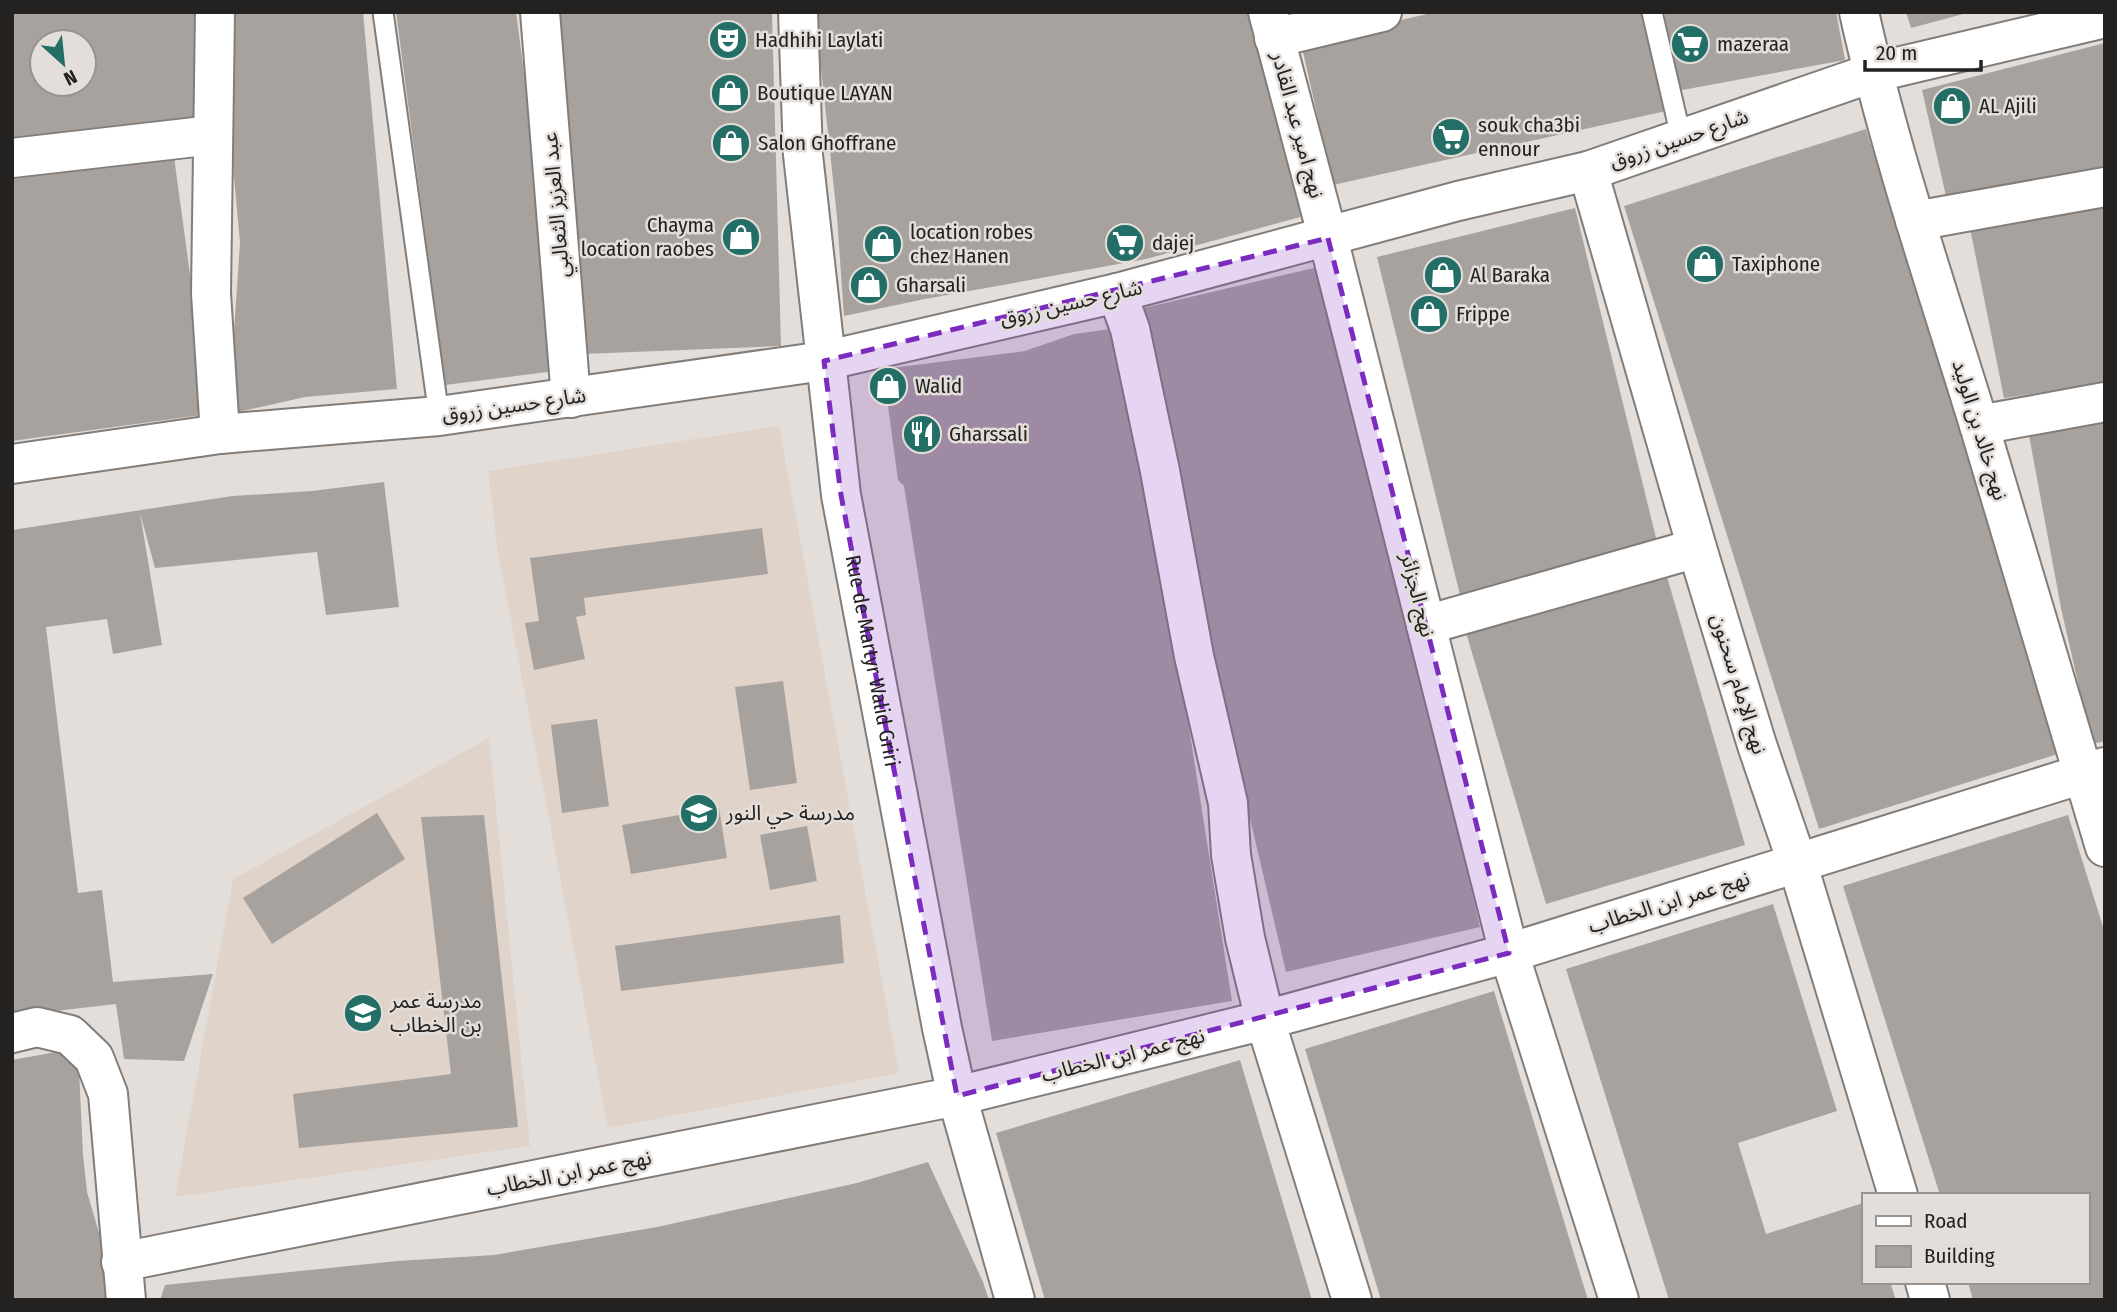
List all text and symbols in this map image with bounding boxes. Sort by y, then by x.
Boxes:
theatre icon: Hadhihi Laylati [707,19,749,61]
supermarket icon: mazeraa [1669,23,1711,65]
place label: Hadhihi Laylati [755,27,883,53]
north arrow [28,28,98,98]
scale bar [1865,28,1980,72]
place label: mazeraa [1717,31,1789,57]
text: 20 m [1876,40,1917,66]
street label: نهج امير عبد القادر [1264,48,1330,202]
text: N [60,65,81,91]
shop icon: Boutique LAYAN [709,72,751,114]
place label: Boutique LAYAN [757,80,893,106]
shop icon: AL Ajili [1931,85,1973,127]
place label: AL Ajili [1979,93,2037,119]
street label: شارع حسين زروق [1606,103,1753,177]
place label: souk cha3bi ennour [1478,112,1580,162]
supermarket icon: souk cha3bi ennour [1430,116,1472,158]
shop icon: Salon Ghoffrane [710,122,752,164]
place label: Salon Ghoffrane [758,130,896,156]
street label: عبد العزيز الثعالبي [537,131,578,279]
place label: Chayma location raobes [581,212,714,262]
shop icon: Chayma location raobes [720,216,762,258]
place label: location robes chez Hanen [910,219,1033,269]
supermarket icon: dajej [1104,222,1146,264]
shop icon: location robes chez Hanen [862,223,904,265]
place label: dajej [1152,230,1194,256]
shop icon: Taxiphone [1684,243,1726,285]
place label: Taxiphone [1732,251,1820,277]
shop icon: Al Baraka [1422,254,1464,296]
place label: Al Baraka [1470,262,1550,288]
shop icon: Gharsali [848,264,890,306]
place label: Gharsali [896,272,966,298]
street label: شارع حسين زروق [997,274,1145,334]
shop icon: Frippe [1408,293,1450,335]
place label: Frippe [1456,301,1510,327]
street label: نهج خالد بن الوليد [1944,357,2014,504]
shop icon: Walid [867,365,909,407]
place label: Walid [915,373,962,399]
street label: شارع حسين زروق [440,382,588,430]
restaurant icon: Gharssali [901,413,943,455]
place label: Gharssali [949,421,1028,447]
street label: نهج الجزائر [1393,549,1441,640]
street label: Rue de Martyr Walid Griri [840,553,905,769]
street label: نهج الإمام سحنون [1702,611,1773,758]
school or university icon: مدرسة حي النور [678,792,720,834]
place label: مدرسة حي النور [725,800,855,829]
street label: نهج عمر ابن الخطاب [1585,865,1753,941]
place label: مدرسة عمر بن الخطاب [389,988,482,1038]
school or university icon: مدرسة عمر بن الخطاب [342,992,384,1034]
street label: نهج عمر ابن الخطاب [1039,1022,1208,1090]
street label: نهج عمر ابن الخطاب [484,1144,654,1204]
legend [1862,1193,2089,1284]
text: Road [1924,1208,1968,1234]
text: Building [1924,1243,1995,1269]

